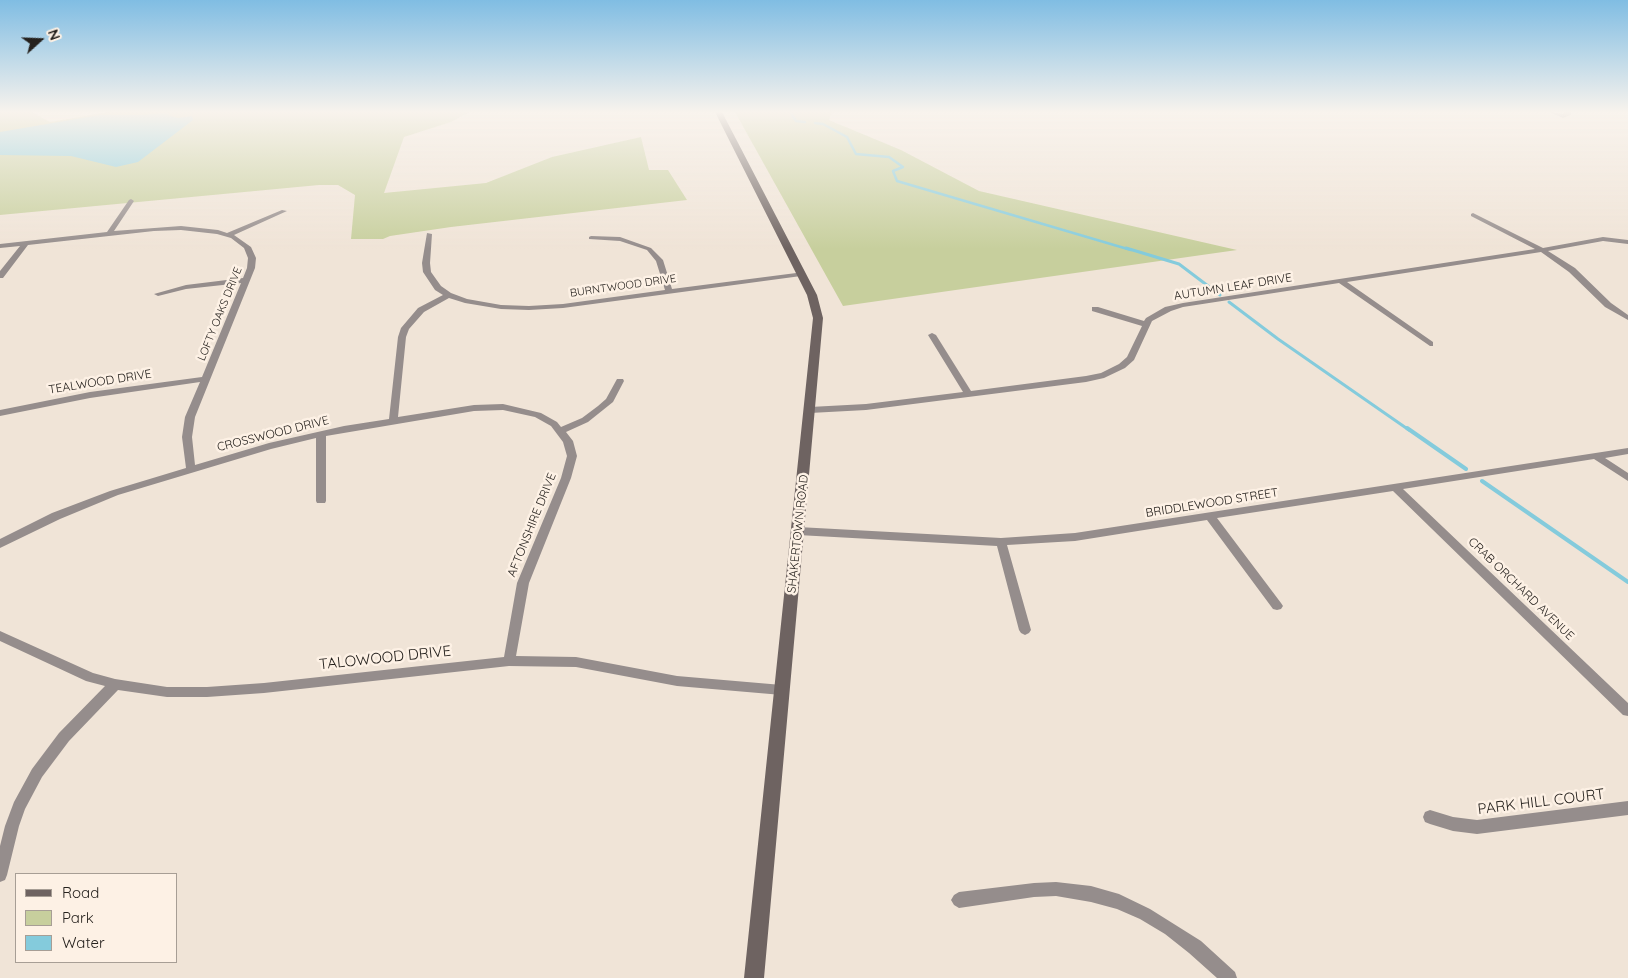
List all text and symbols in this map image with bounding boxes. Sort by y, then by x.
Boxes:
north arrow [15,15,65,65]
text: N [44,27,64,43]
street label: LOFTY OAKS DRIVE [195,265,245,363]
street label: AUTUMN LEAF DRIVE [1173,271,1293,303]
street label: BURNTWOOD DRIVE [569,272,677,300]
street label: TEALWOOD DRIVE [47,367,153,397]
street label: CROSSWOOD DRIVE [216,413,330,455]
street label: AFTONSHIRE DRIVE [505,471,559,579]
street label: SHAKERTOWN ROAD [785,474,811,594]
street label: BRIDDLEWOOD STREET [1145,485,1279,521]
street label: CRAB ORCHARD AVENUE [1465,535,1577,643]
street label: TALOWOOD DRIVE [318,642,452,674]
street label: PARK HILL COURT [1476,785,1606,819]
legend [15,873,178,963]
text: Road [62,883,99,902]
text: Park [62,908,94,927]
text: Water [62,933,105,952]

